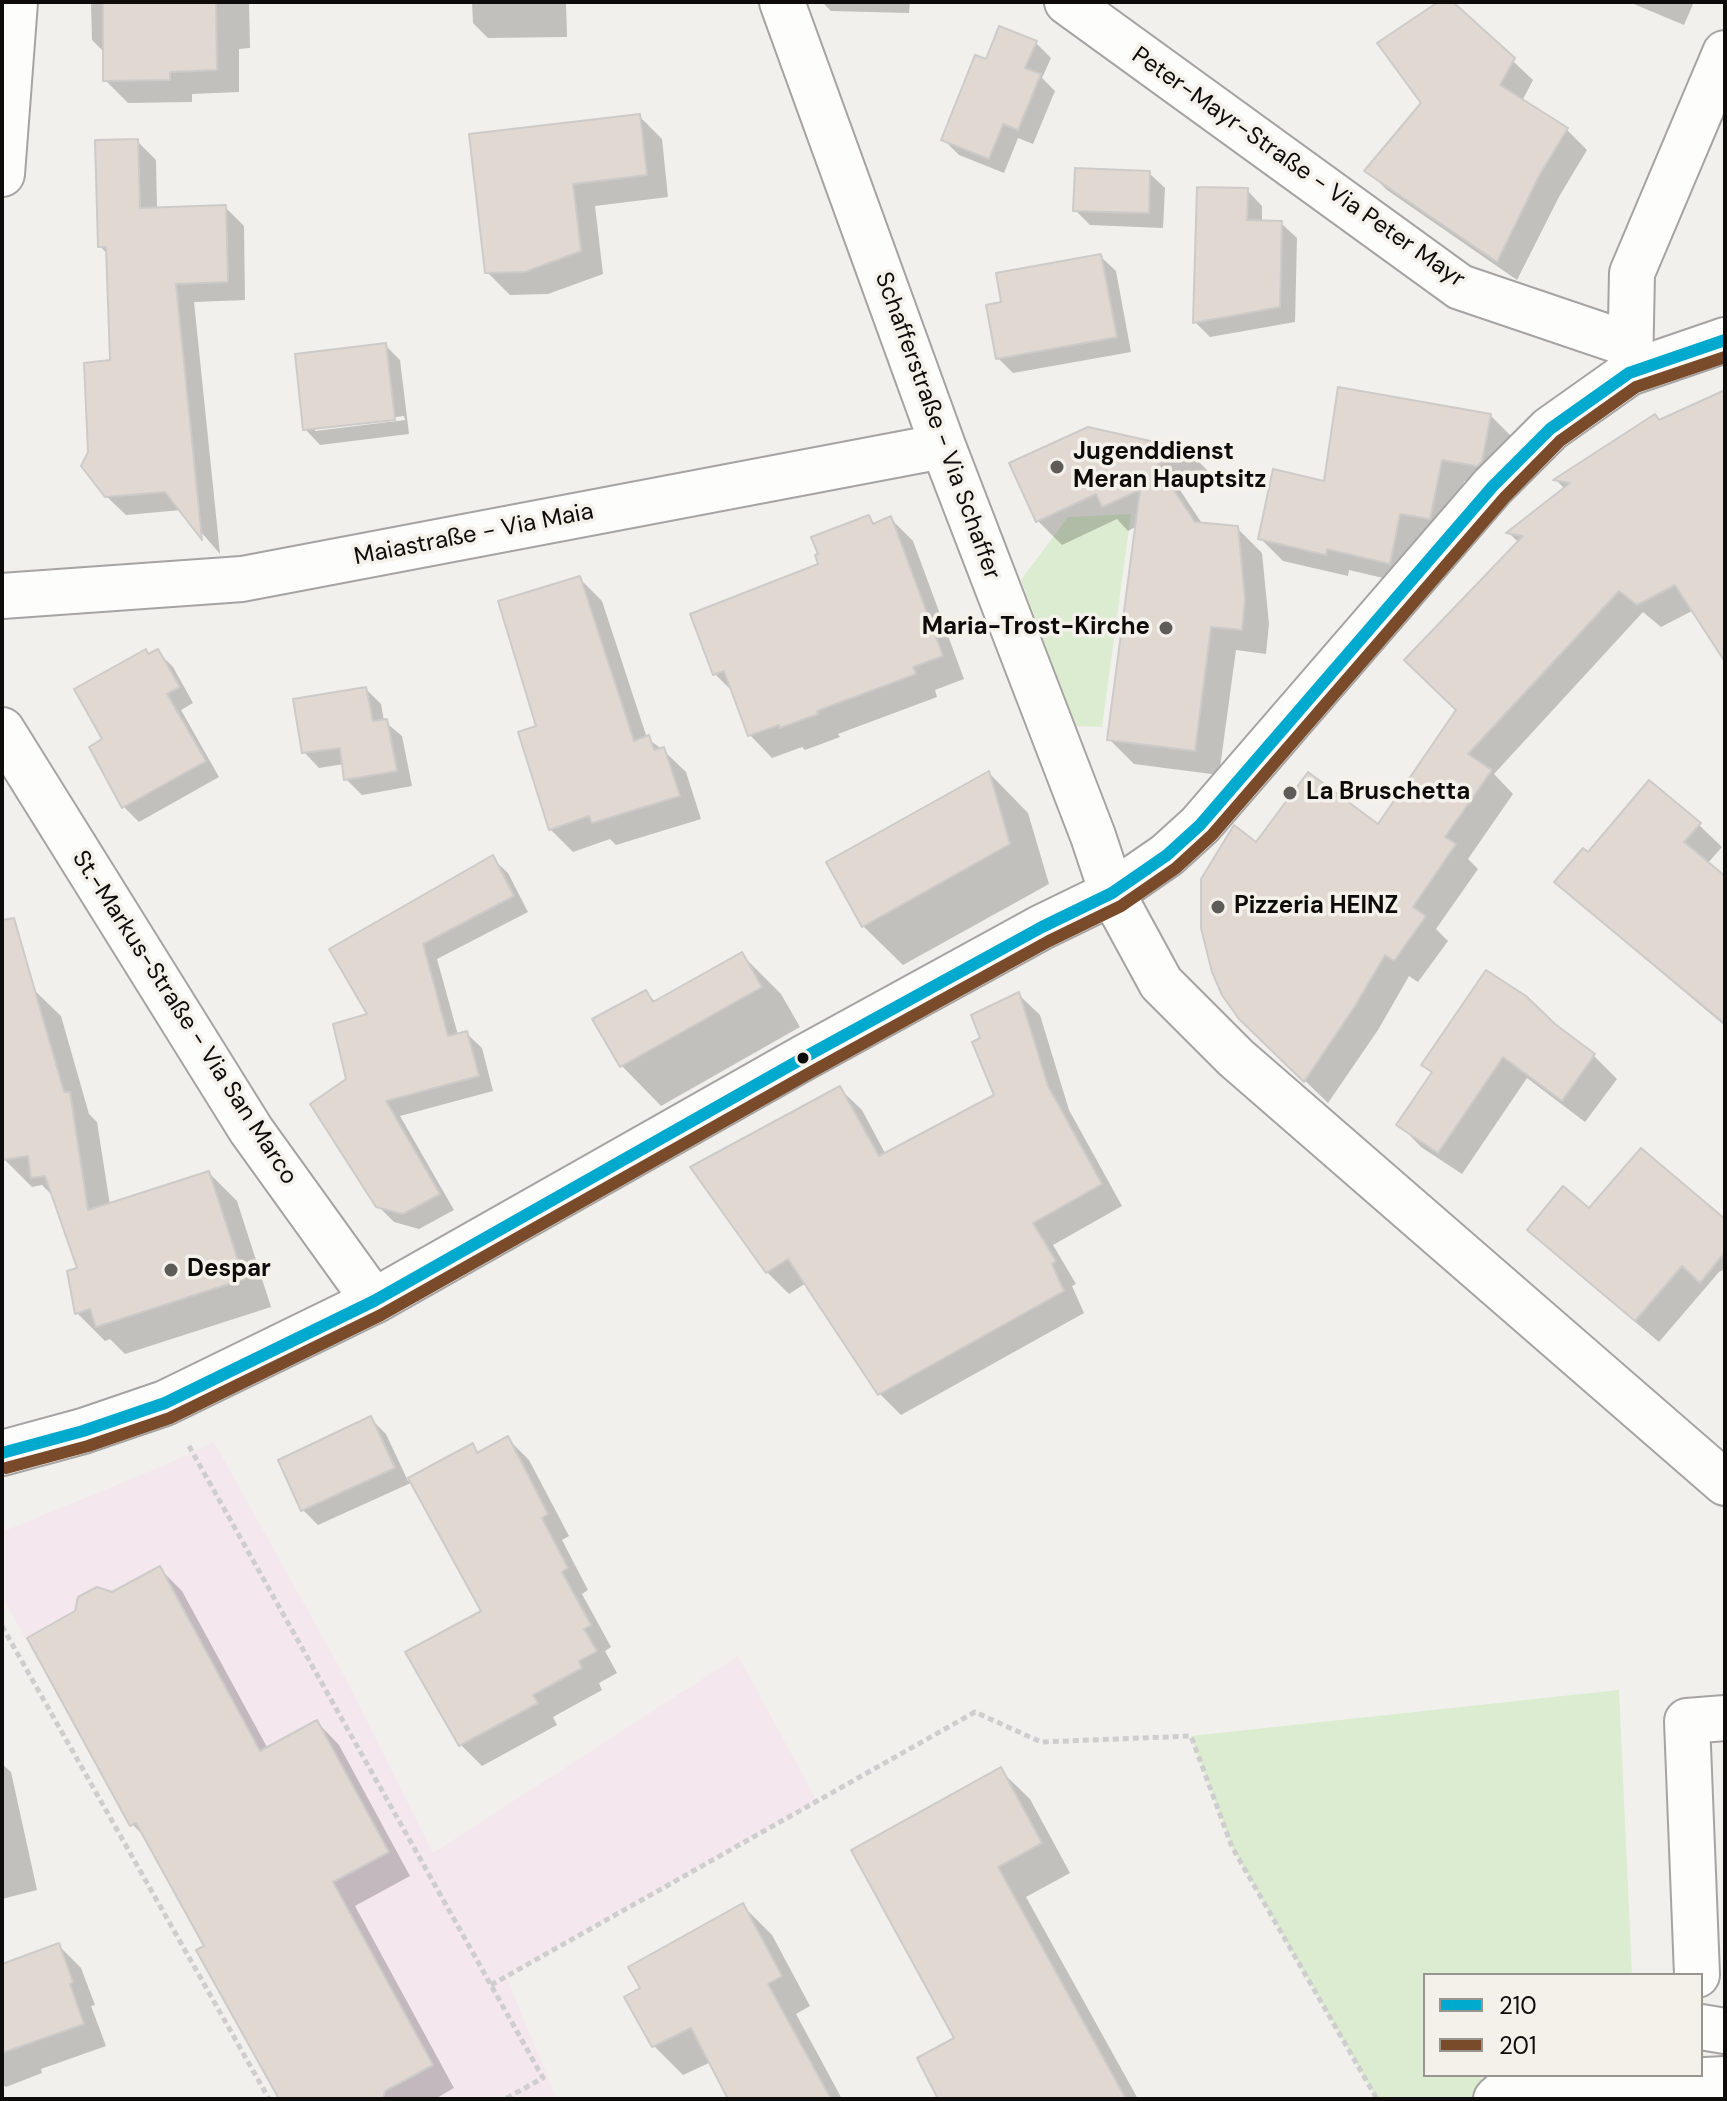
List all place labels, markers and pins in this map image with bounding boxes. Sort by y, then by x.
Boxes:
place label: Jugenddienst Meran Hauptsitz [1073,439,1266,495]
marker: Jugenddienst Meran Hauptsitz [1048,458,1066,476]
place label: Maria-Trost-Kirche [922,614,1150,642]
marker: Maria-Trost-Kirche [1157,619,1175,637]
place label: La Bruschetta [1306,779,1470,807]
marker: La Bruschetta [1281,784,1299,802]
place label: Pizzeria HEINZ [1234,893,1398,921]
marker: Pizzeria HEINZ [1209,898,1227,916]
unlabelled marker [795,1050,811,1066]
place label: Despar [187,1256,271,1284]
marker: Despar [162,1261,180,1279]

